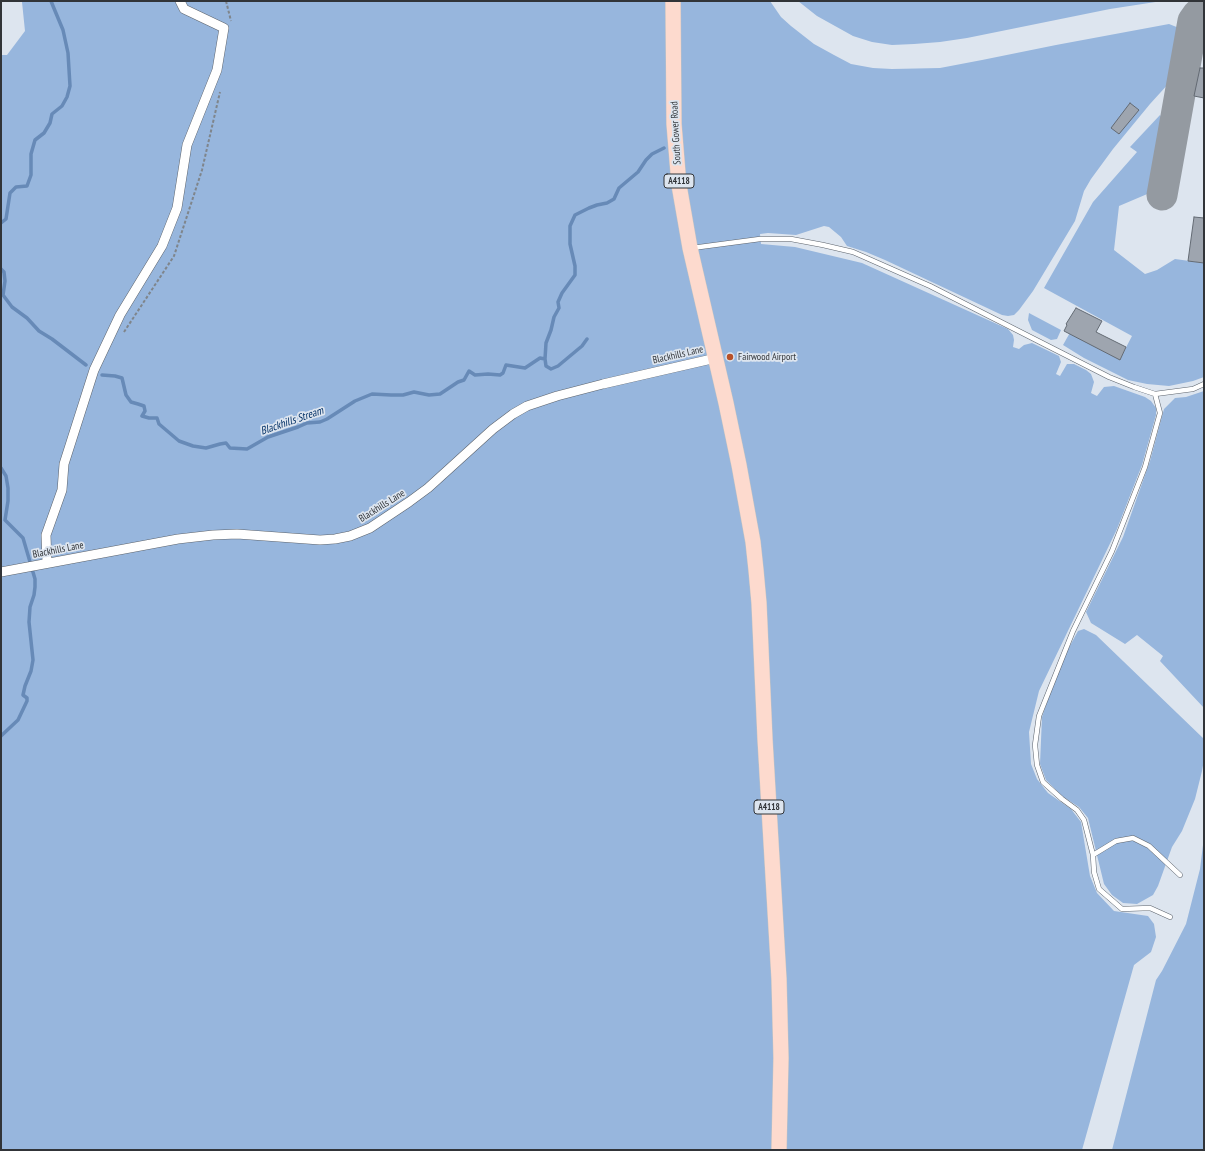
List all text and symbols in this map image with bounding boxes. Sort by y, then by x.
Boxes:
street label: South Gower Road [668,101,684,165]
road number: A4118 [664,174,694,188]
street label: Blackhills Lane [651,343,705,367]
place label: Fairwood Airport [738,351,796,363]
marker: Fairwood Airport [725,352,735,362]
water label: Blackhills Stream [259,404,325,438]
street label: Blackhills Lane [357,487,407,525]
street label: Blackhills Lane [31,539,85,561]
road number: A4118 [754,800,784,814]

